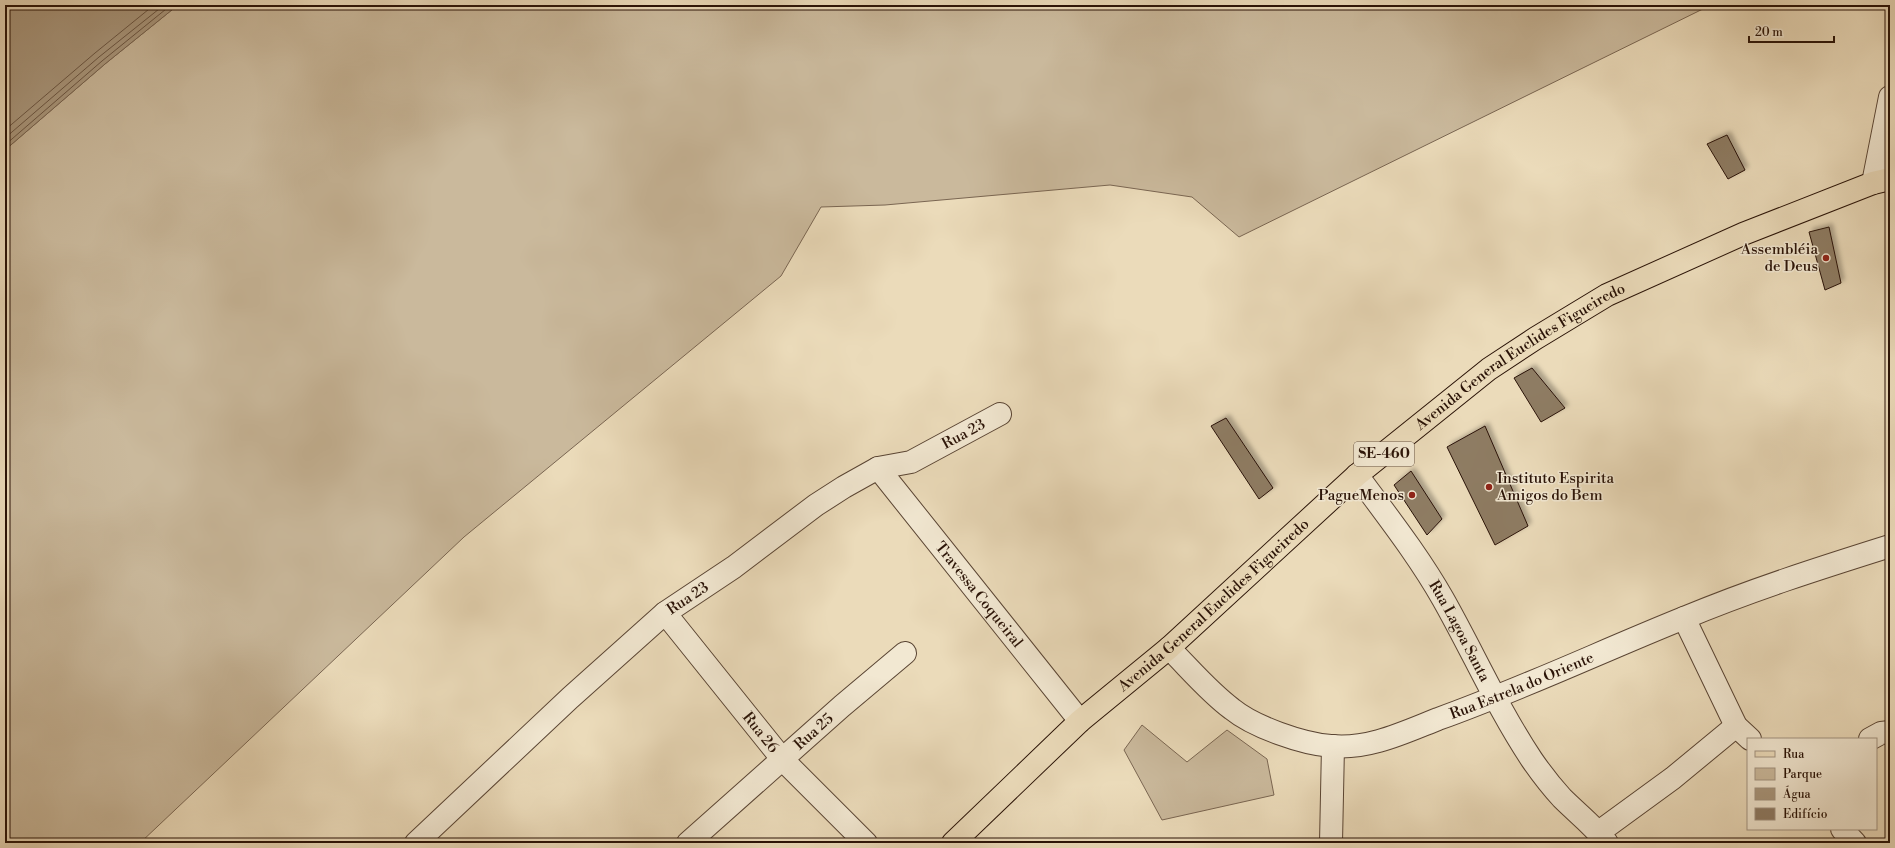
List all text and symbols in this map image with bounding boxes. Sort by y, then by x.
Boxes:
scale bar [1749,18,1834,44]
text: 20 m [1755,25,1783,40]
place label: Assembléia de Deus [1740,240,1818,276]
marker: Assembléia de Deus [1821,253,1831,263]
street label: Avenida General Euclides Figueiredo [1410,279,1628,435]
street label: Rua 23 [938,414,988,453]
road number: SE-460 [1354,442,1414,466]
place label: Instituto Espirita Amigos do Bem [1496,469,1615,505]
marker: Instituto Espirita Amigos do Bem [1484,482,1494,492]
place label: PagueMenos [1318,486,1404,505]
marker: PagueMenos [1407,490,1417,500]
street label: Avenida General Euclides Figueiredo [1113,514,1313,696]
street label: Travessa Coqueiral [931,538,1027,652]
street label: Rua 23 [663,577,712,619]
street label: Rua Lagoa Santa [1425,577,1495,685]
street label: Rua Estrela do Oriente [1447,648,1596,723]
street label: Rua 26 [739,708,783,757]
street label: Rua 25 [790,709,837,754]
legend [1747,738,1877,830]
text: Rua [1783,747,1805,762]
text: Parque [1783,767,1822,782]
text: Água [1782,785,1812,802]
text: Edifício [1783,807,1828,822]

